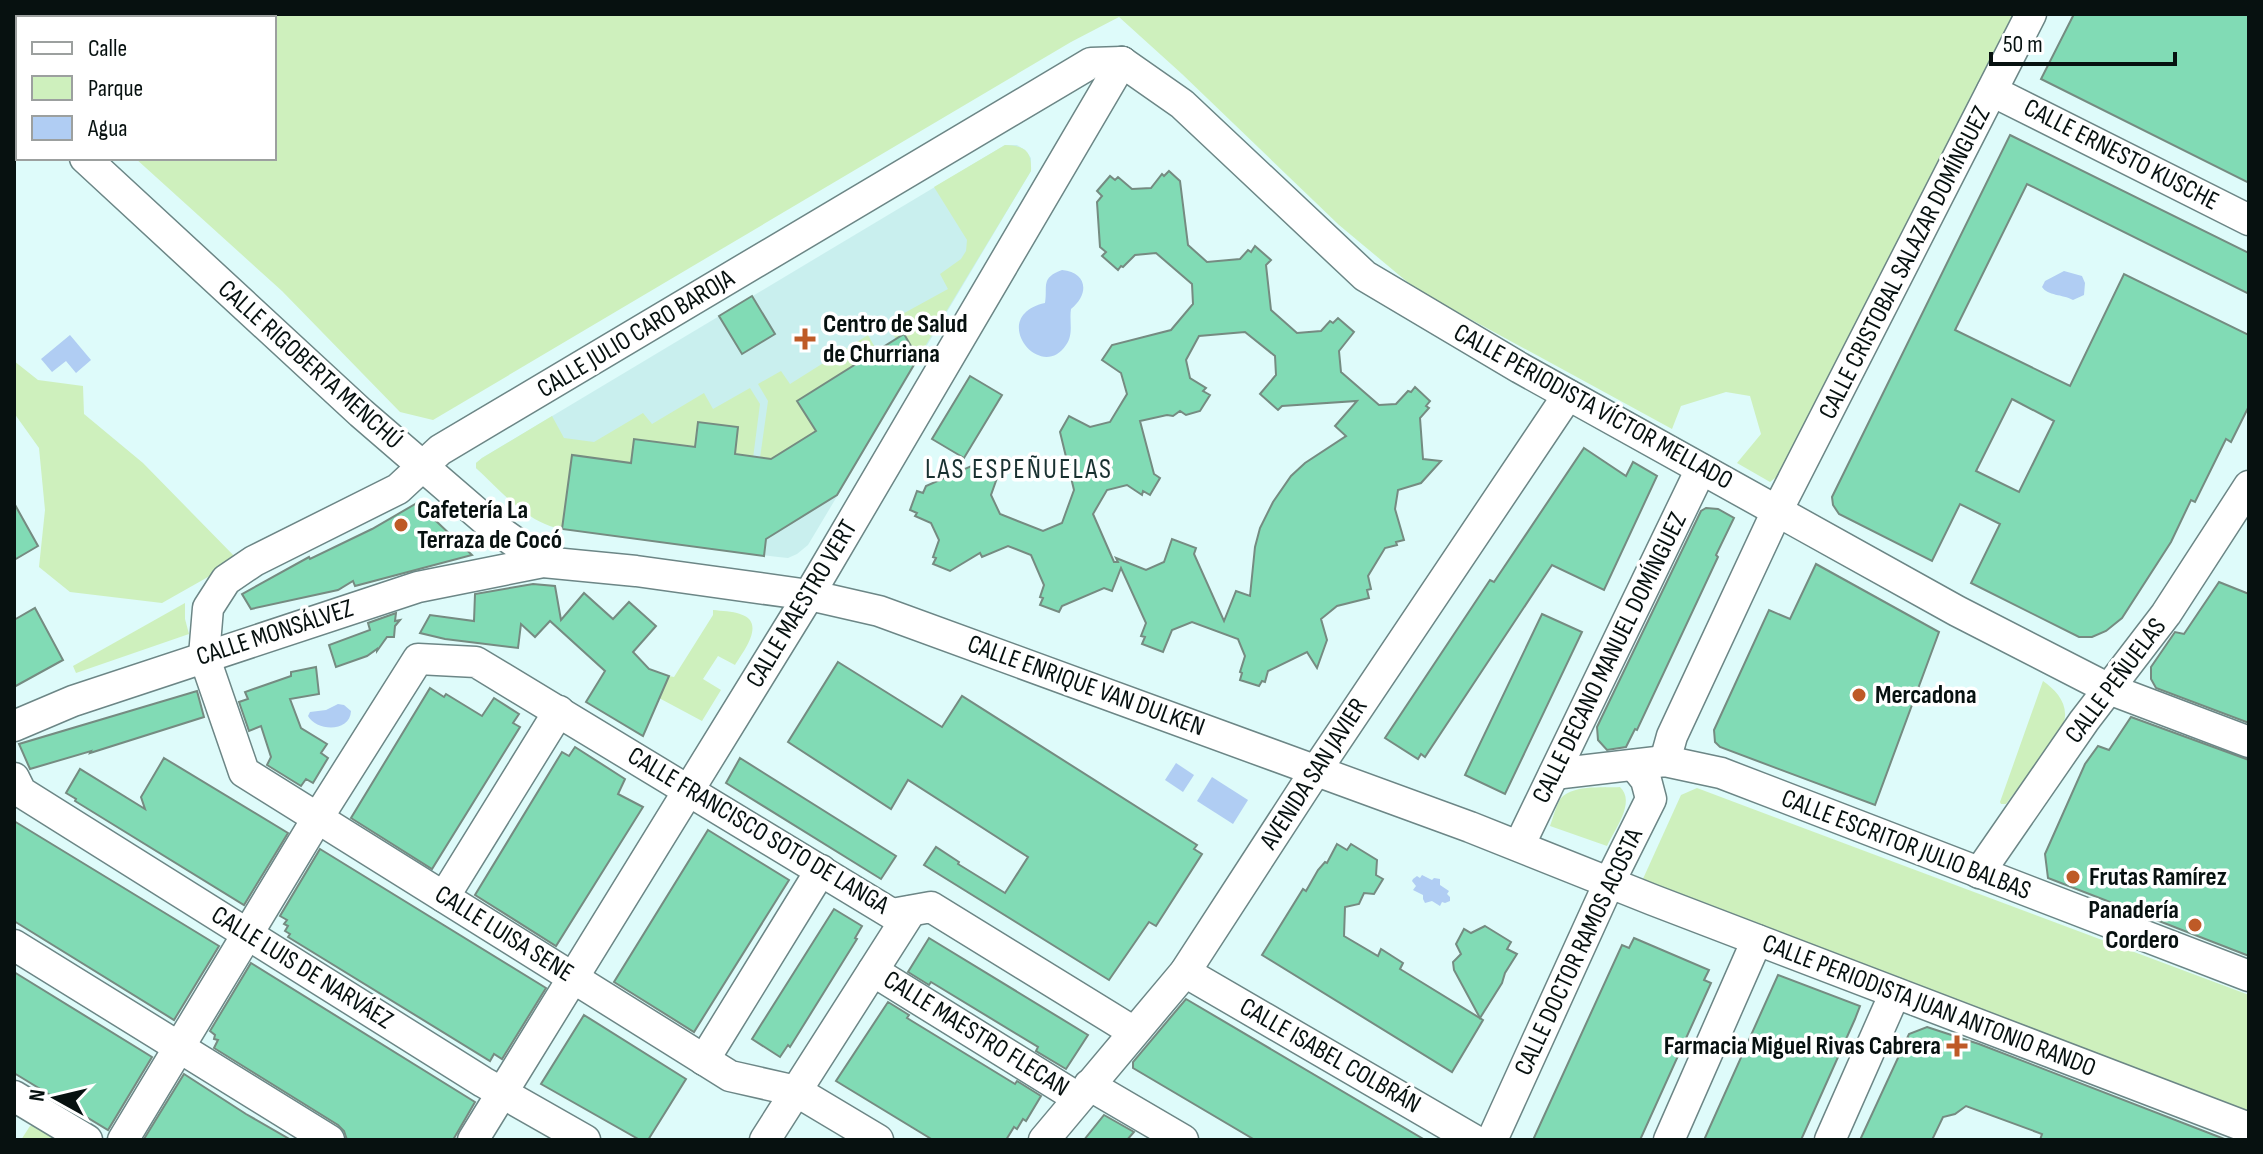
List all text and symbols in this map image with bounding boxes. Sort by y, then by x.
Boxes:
legend [16,16,276,160]
scale bar [1991,16,2175,66]
text: 50 m [2003,30,2043,59]
text: Calle [88,34,127,63]
text: Parque [88,74,143,103]
street label: CALLE ERNESTO KUSCHE [2018,92,2224,218]
street label: CALLE CRISTOBAL SALAZAR DOMÍNGUEZ [1812,101,1998,424]
text: Agua [87,114,127,143]
street label: CALLE JULIO CARO BAROJA [532,263,741,405]
street label: CALLE RIGOBERTA MENCHÚ [211,274,409,456]
place label: Centro de Salud de Churriana [823,309,968,370]
street label: CALLE PERIODISTA VÍCTOR MELLADO [1448,317,1738,497]
marker: Centro de Salud de Churriana [794,328,816,350]
district label: LAS ESPEÑUELAS [925,453,1113,486]
place label: Cafetería La Terraza de Cocó [417,495,562,556]
street label: CALLE DECANO MANUEL DOMÍNGUEZ [1526,508,1694,808]
street label: CALLE MAESTRO VERT [740,515,864,693]
marker: Cafetería La Terraza de Cocó [392,516,410,534]
street label: CALLE MONSÁLVEZ [193,593,358,673]
street label: CALLE PEÑUELAS [2059,612,2173,750]
street label: CALLE ENRIQUE VAN DULKEN [963,629,1209,743]
place label: Mercadona [1875,680,1977,711]
marker: Mercadona [1850,686,1868,704]
street label: AVENIDA SAN JAVIER [1253,693,1374,856]
street label: CALLE FRANCISCO SOTO DE LANGA [622,741,895,922]
street label: CALLE ESCRITOR JULIO BALBAS [1777,783,2035,907]
street label: CALLE DOCTOR RAMOS ACOSTA [1508,823,1650,1080]
place label: Frutas Ramírez [2089,862,2227,893]
marker: Frutas Ramírez [2064,868,2082,886]
street label: CALLE LUISA SENE [429,879,579,989]
place label: Panadería Cordero [2088,895,2179,956]
street label: CALLE LUIS DE NARVÁEZ [206,900,399,1036]
marker: Panadería Cordero [2186,916,2204,934]
street label: CALLE PERIODISTA JUAN ANTONIO RANDO [1758,928,2100,1084]
street label: CALLE MAESTRO FLECAN [878,965,1074,1103]
street label: CALLE ISABEL COLBRÁN [1234,992,1426,1120]
place label: Farmacia Miguel Rivas Cabrera [1664,1031,1941,1062]
marker: Farmacia Miguel Rivas Cabrera [1948,1037,1966,1055]
north arrow [16,1058,96,1138]
text: N [23,1088,52,1103]

